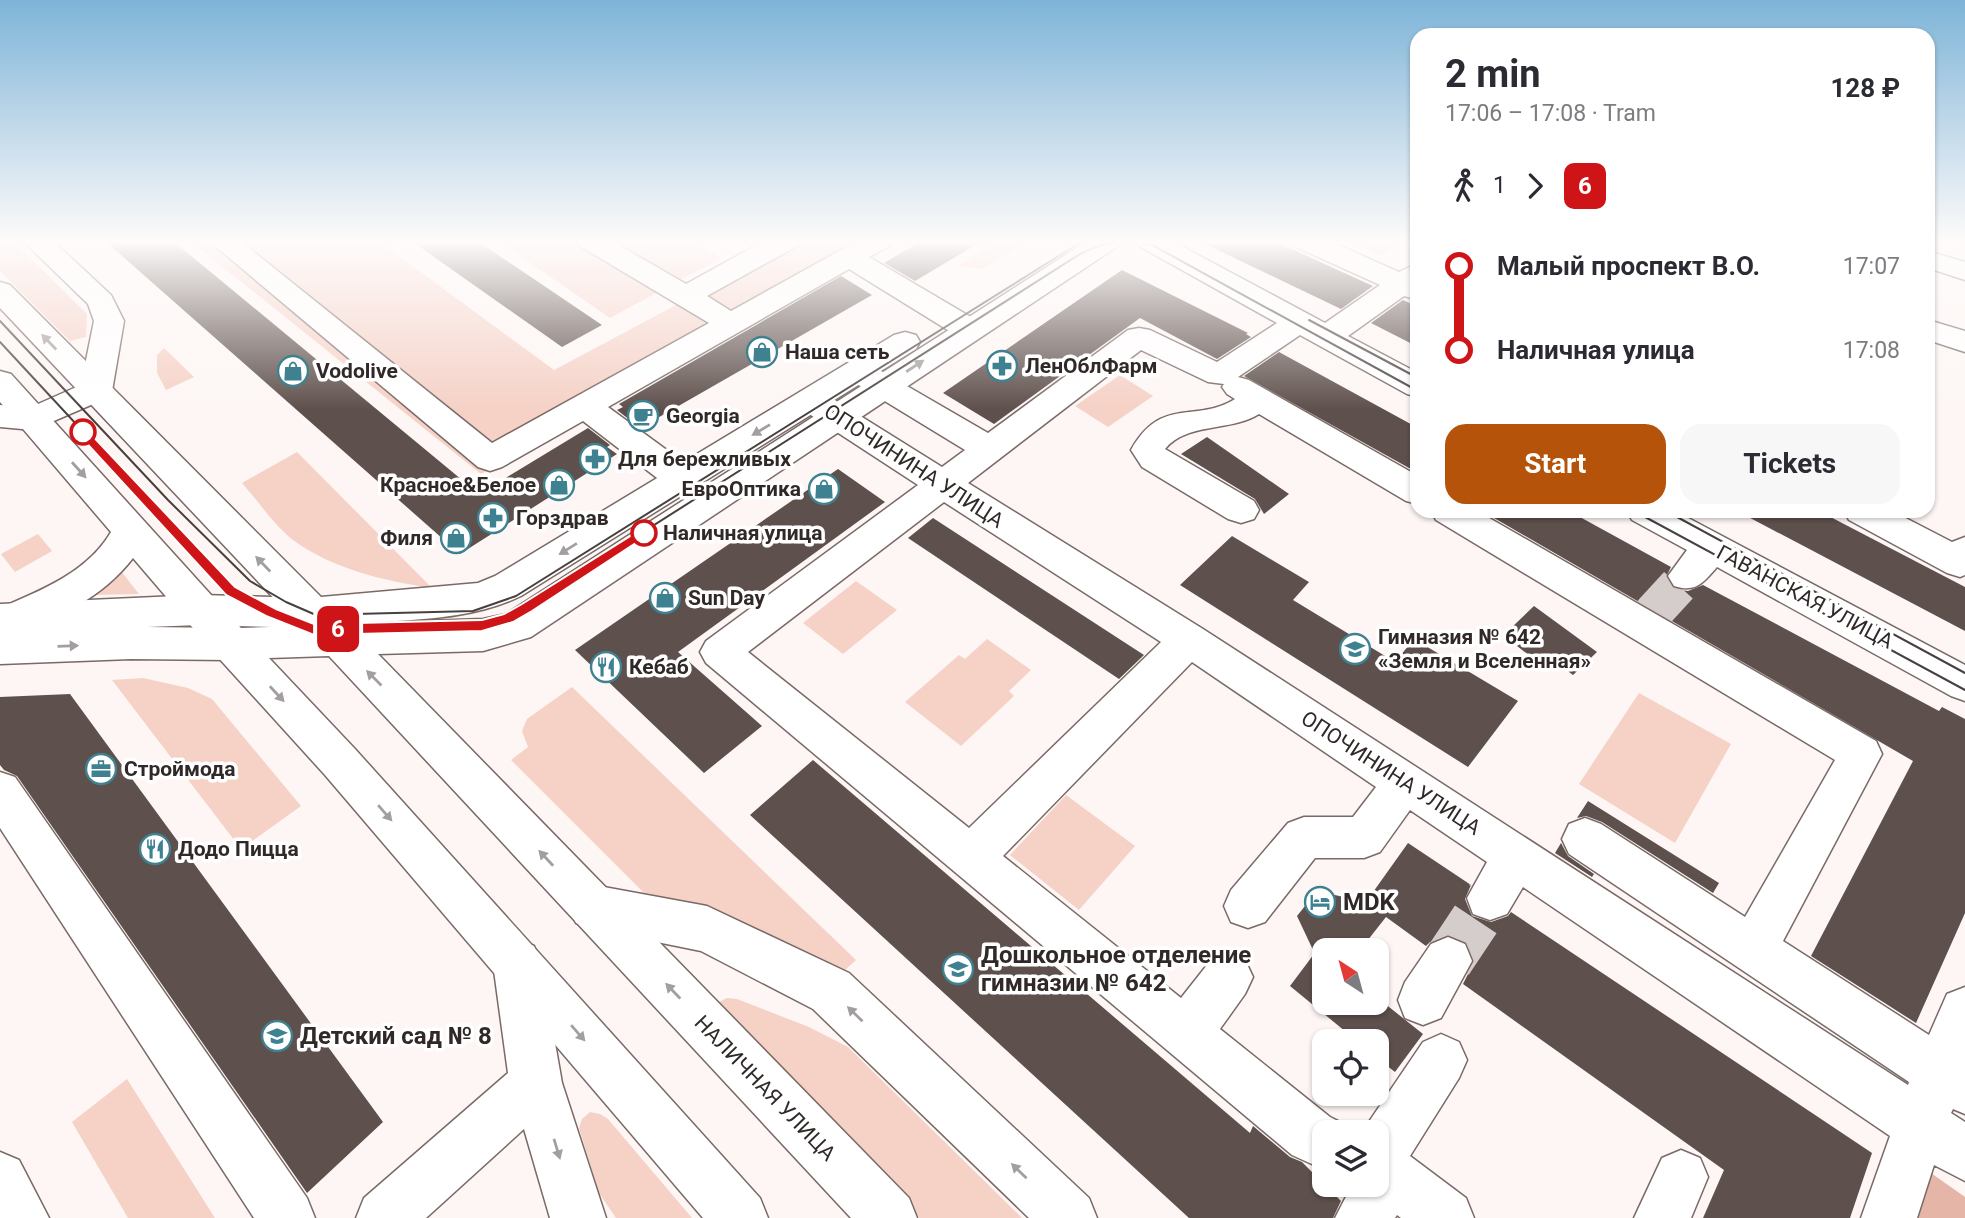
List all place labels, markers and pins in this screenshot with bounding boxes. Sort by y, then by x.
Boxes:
shop icon: Наша сеть [745,335,779,369]
place label: Наша сеть [785,340,890,364]
pharmacy icon: ЛенОблФарм [985,349,1019,383]
shop icon: Vodolive [276,354,310,388]
place label: ЛенОблФарм [1025,354,1158,378]
place label: Vodolive [316,359,398,383]
cafe icon: Georgia [626,399,660,433]
place label: Georgia [666,404,740,428]
unlabelled marker [70,419,96,445]
pharmacy icon: Для бережливых [578,442,612,476]
place label: Для бережливых [618,447,791,471]
shop icon: Красное&Белое [542,468,576,502]
shop icon: ЕвроОптика [807,472,841,506]
place label: Красное&Белое [380,473,536,497]
place label: ЕвроОптика [682,477,801,501]
pharmacy icon: Горздрав [476,501,510,535]
place label: Горздрав [516,506,609,530]
marker: Наличная улица [631,520,657,546]
shop icon: Филя [439,521,473,555]
place label: Наличная улица [663,521,823,545]
place label: Филя [380,526,433,550]
shop icon: Sun Day [648,581,682,615]
place label: Sun Day [688,586,765,610]
place label: Гимназия № 642 «Земля и Вселенная» [1378,625,1591,673]
school or university icon: Гимназия № 642 «Земля и Вселенная» [1338,632,1372,666]
restaurant icon: Кебаб [589,650,623,684]
place label: Кебаб [629,655,689,679]
office icon: Строймода [84,752,118,786]
place label: Строймода [124,757,236,781]
restaurant icon: Додо Пицца [138,832,172,866]
place label: Додо Пицца [178,837,299,861]
hotel icon: MDK [1303,885,1337,919]
place label: MDK [1343,888,1396,916]
place label: Дошкольное отделение гимназии № 642 [981,941,1251,997]
school or university icon: Дошкольное отделение гимназии № 642 [941,952,975,986]
school or university icon: Детский сад № 8 [260,1019,294,1053]
place label: Детский сад № 8 [300,1022,492,1050]

